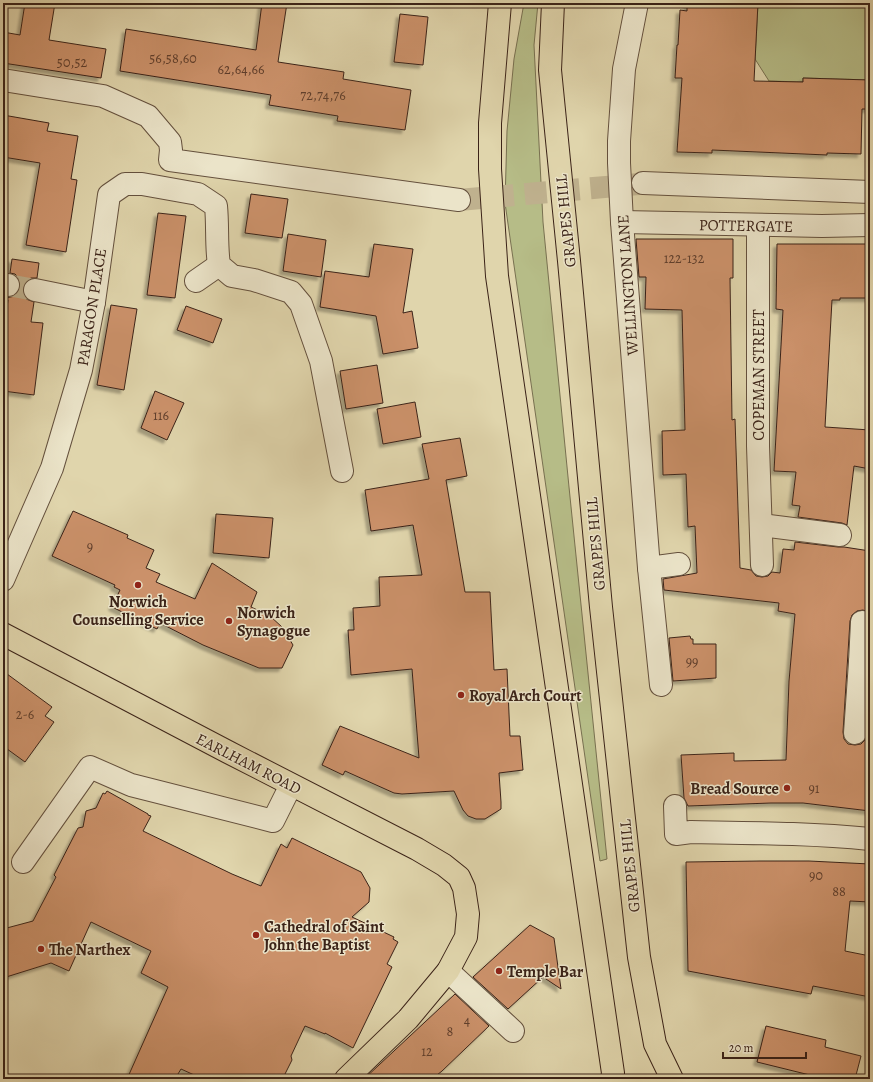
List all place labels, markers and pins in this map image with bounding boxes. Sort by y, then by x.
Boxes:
marker: Norwich Counselling Service [133,580,143,590]
place label: Norwich Counselling Service [72,591,204,631]
place label: Norwich Synagogue [237,602,310,642]
marker: Norwich Synagogue [224,616,234,626]
place label: Royal Arch Court [469,685,582,707]
marker: Royal Arch Court [456,690,466,700]
place label: Bread Source [690,778,779,800]
marker: Bread Source [782,783,792,793]
place label: Cathedral of Saint John the Baptist [264,916,385,956]
marker: Cathedral of Saint John the Baptist [251,930,261,940]
place label: The Narthex [49,939,131,961]
marker: The Narthex [36,944,46,954]
place label: Temple Bar [507,961,584,983]
marker: Temple Bar [494,966,504,976]

